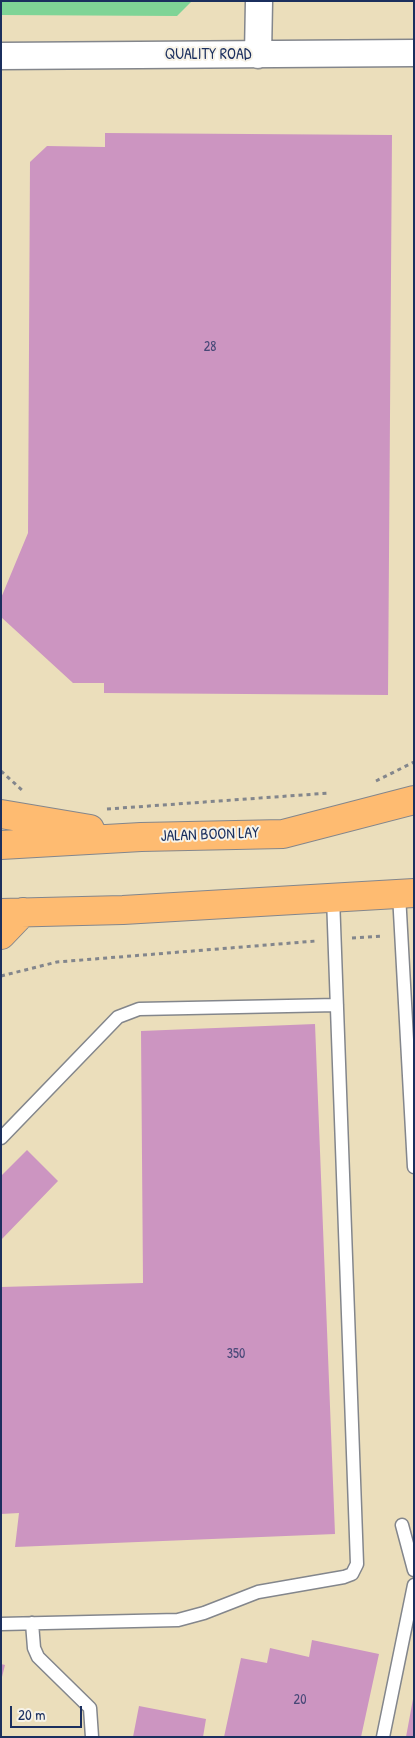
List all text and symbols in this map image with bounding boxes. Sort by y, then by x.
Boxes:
street label: QUALITY ROAD [165,45,251,65]
house number: 28 [204,339,216,355]
street label: JALAN BOON LAY [160,824,260,846]
house number: 350 [227,1346,245,1362]
house number: 20 [294,1692,306,1708]
scale bar [12,1696,85,1728]
text: 20 m [18,1704,45,1725]

